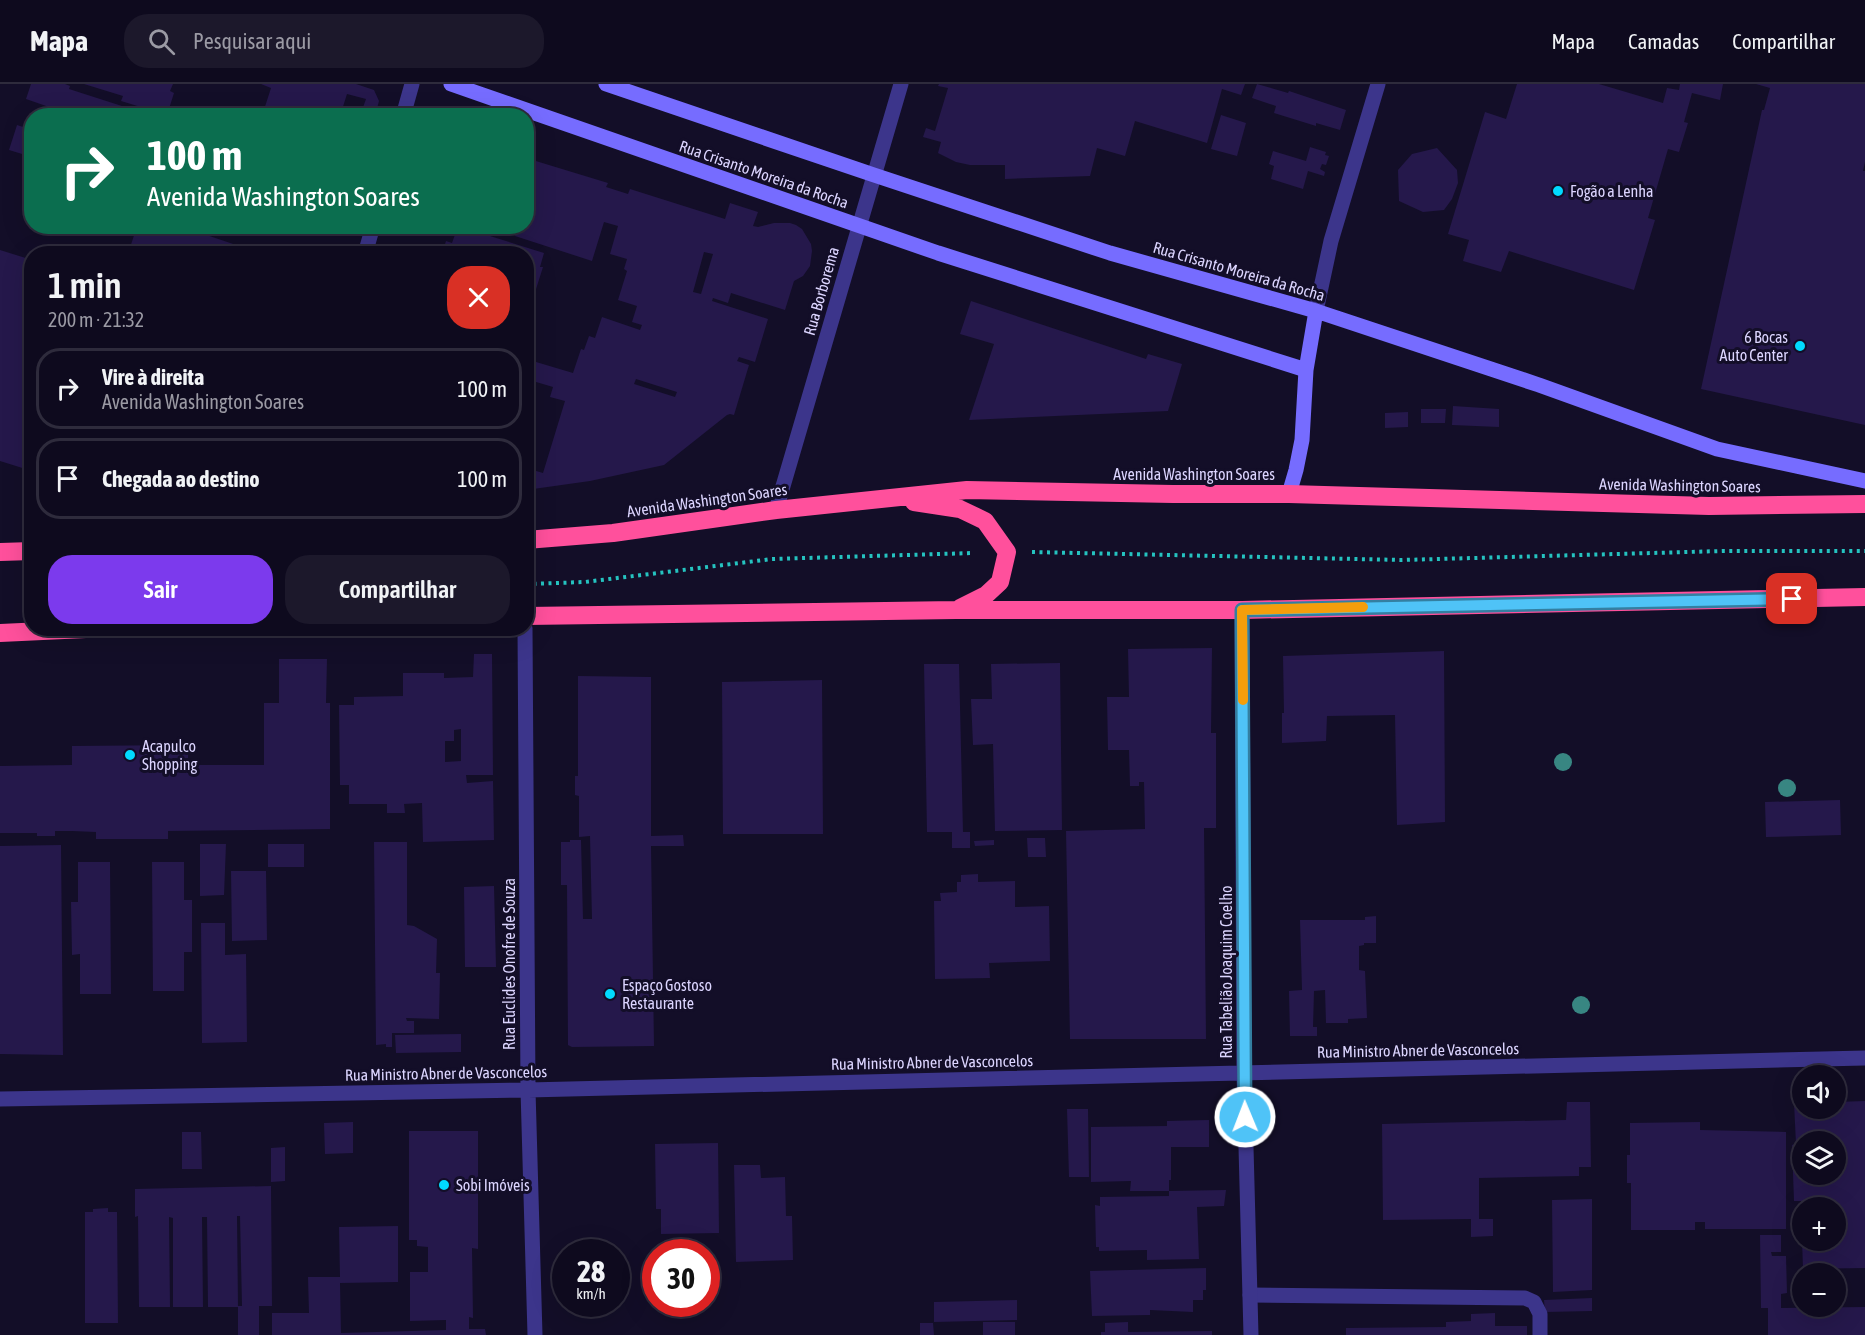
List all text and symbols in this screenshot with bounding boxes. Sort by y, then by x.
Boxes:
search box [124,14,544,68]
text: Mapa [30,25,88,57]
icon: search [145,25,178,58]
text: Pesquisar aqui [193,28,311,54]
text: Mapa [1551,29,1595,53]
text: Camadas [1628,29,1699,53]
text: Compartilhar [1732,29,1835,53]
text: 100 m [147,131,242,179]
icon: right [48,132,126,210]
street label: Rua Crisanto Moreira da Rocha [677,137,851,211]
text: Avenida Washington Soares [147,181,420,212]
place label: Fogão a Lenha [1570,182,1653,201]
marker: Fogão a Lenha [1551,184,1565,198]
street label: Rua Crisanto Moreira da Rocha [1151,238,1327,304]
street label: Rua Borborema [800,245,842,337]
text: 1 min [48,264,122,306]
button: close [447,266,510,329]
text: 200 m · 21:32 [48,308,144,331]
place label: 6 Bocas Auto Center [1720,328,1788,364]
marker: 6 Bocas Auto Center [1793,339,1807,353]
text: Vire à direita [102,364,204,390]
icon: right [51,372,84,405]
text: 100 m [457,376,507,402]
text: Avenida Washington Soares [102,390,304,413]
icon: arrive [51,462,84,495]
street label: Avenida Washington Soares [1113,465,1275,484]
text: Chegada ao destino [102,466,260,492]
text: 100 m [457,466,507,492]
street label: Avenida Washington Soares [1599,475,1761,496]
street label: Avenida Washington Soares [626,480,789,521]
button: Sair [48,555,273,624]
button: Compartilhar [285,555,510,624]
pin [1766,573,1817,624]
icon: arrive [1775,582,1808,615]
place label: Acapulco Shopping [142,737,198,774]
marker: Acapulco Shopping [123,748,137,762]
street label: Rua Euclides Onofre de Souza [500,878,518,1050]
street label: Rua Tabelião Joaquim Coelho [1217,886,1236,1058]
place label: Espaço Gostoso Restaurante [622,976,712,1012]
marker: Espaço Gostoso Restaurante [603,987,617,1001]
street label: Rua Ministro Abner de Vasconcelos [1317,1039,1520,1061]
street label: Rua Ministro Abner de Vasconcelos [831,1051,1034,1073]
street label: Rua Ministro Abner de Vasconcelos [345,1062,548,1084]
map controls [1792,1065,1846,1317]
button: sound [1792,1065,1846,1119]
position arrow [1213,1085,1277,1149]
button: layers [1792,1131,1846,1185]
place label: Sobi Imóveis [456,1176,530,1194]
marker: Sobi Imóveis [437,1178,451,1192]
button: + [1792,1197,1846,1251]
speed limit sign: 30 [642,1239,720,1317]
text: 28 [577,1254,605,1288]
button: − [1792,1263,1846,1317]
text: km/h [576,1285,606,1302]

